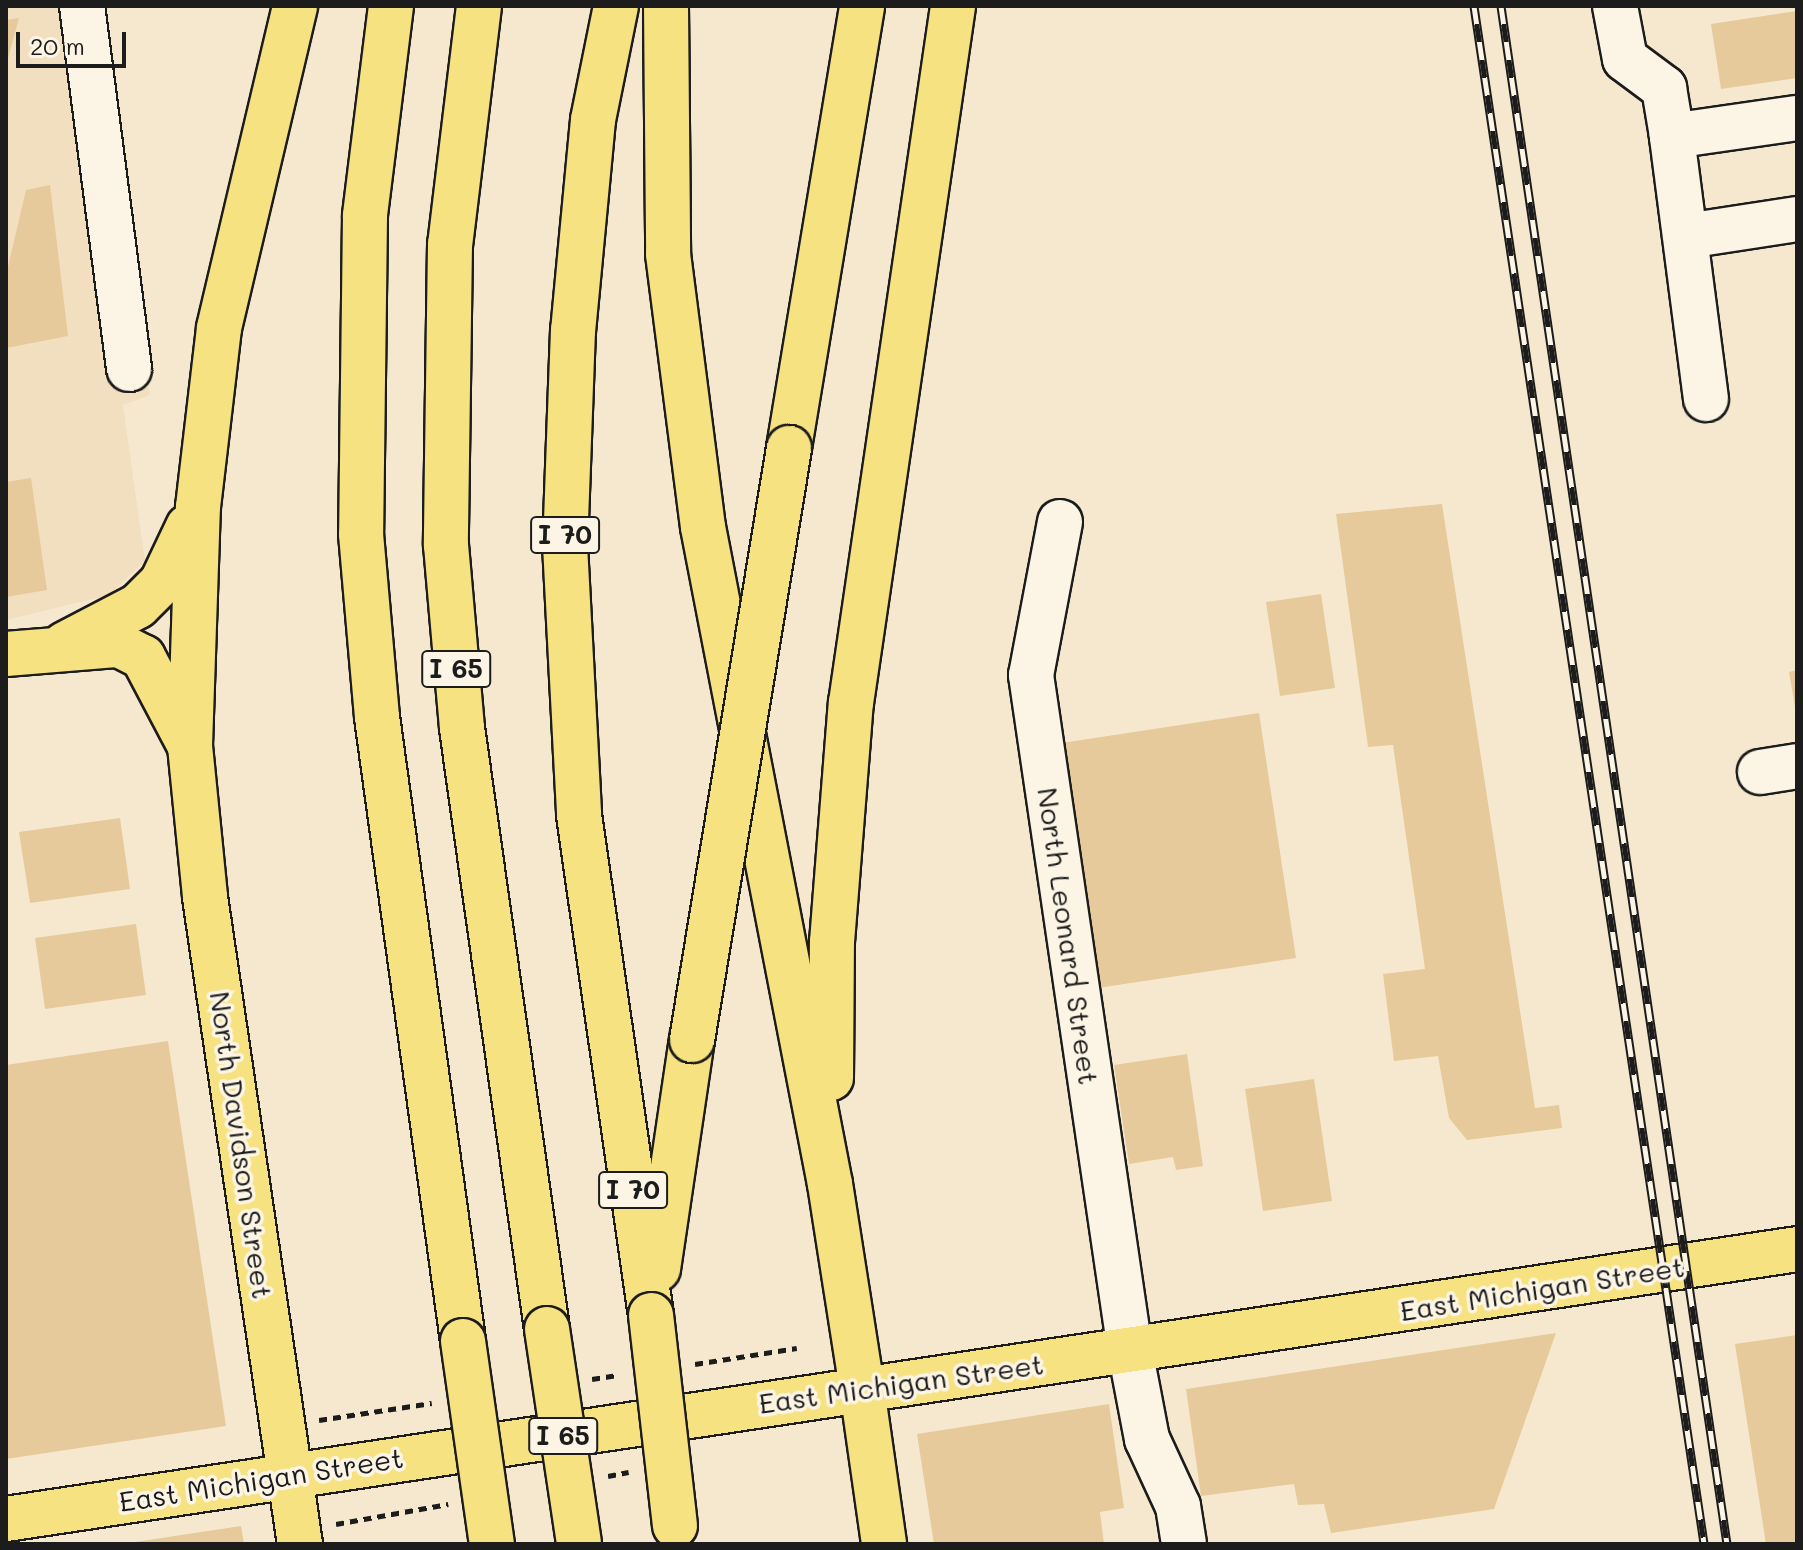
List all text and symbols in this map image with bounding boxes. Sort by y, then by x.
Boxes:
scale bar [20,16,130,66]
text: 20 m [30,30,85,61]
road number: I 70 [529,513,601,557]
road number: I 65 [420,647,492,691]
street label: North Leonard Street [1031,785,1107,1087]
street label: North Davidson Street [204,989,280,1301]
road number: I 70 [597,1168,669,1212]
street label: East Michigan Street [1397,1249,1687,1327]
street label: East Michigan Street [756,1346,1046,1420]
road number: I 65 [527,1414,599,1458]
street label: East Michigan Street [116,1440,406,1518]

